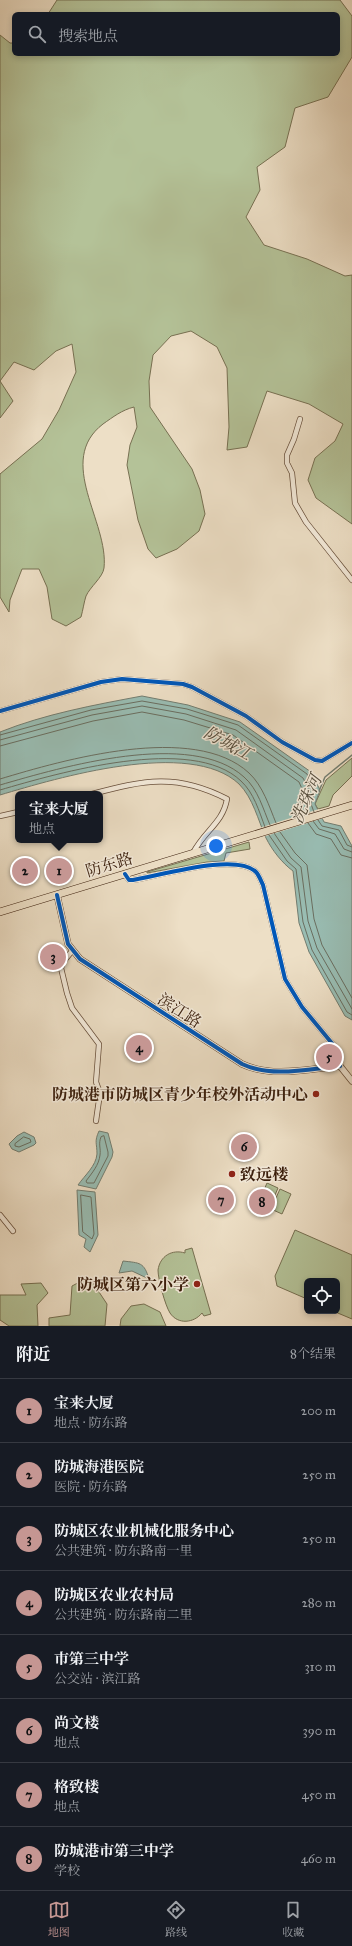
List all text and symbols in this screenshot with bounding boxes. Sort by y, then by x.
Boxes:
search box [12,12,340,56]
icon: search [26,23,48,45]
text: 搜索地点 [58,27,118,45]
water label: 防城江 [200,722,258,766]
water label: 洗珠河 [286,769,328,827]
popup [15,791,103,843]
text: 宝来大厦 [29,800,89,818]
text: 地点 [29,821,55,837]
your location [206,836,226,856]
street label: 防东路 [83,848,135,881]
pin: 2 [12,856,38,886]
pin: 1 [46,856,72,886]
pin: 3 [40,942,66,972]
street label: 滨江路 [154,989,205,1031]
pin: 4 [126,1033,152,1063]
pin: 5 [316,1042,342,1072]
place label: 防城港市防城区青少年校外活动中心 [52,1085,308,1104]
marker: 防城港市防城区青少年校外活动中心 [311,1089,321,1099]
pin: 6 [231,1132,257,1162]
place label: 致远楼 [240,1165,288,1184]
marker: 致远楼 [227,1169,237,1179]
pin: 7 [208,1185,234,1215]
pin: 8 [249,1187,275,1217]
place label: 防城区第六小学 [77,1275,189,1294]
map controls [304,1278,340,1314]
button: locate [304,1278,340,1314]
marker: 防城区第六小学 [192,1279,202,1289]
text: 附近 [16,1344,50,1365]
text: 8个结果 [290,1346,336,1362]
text: 宝来大厦 [54,1394,114,1412]
text: 1 [26,1403,32,1419]
text: 200 m [301,1403,336,1419]
text: 地点 · 防东路 [54,1415,127,1431]
text: 防城海港医院 [54,1458,144,1476]
text: 2 [26,1467,32,1483]
text: 250 m [302,1467,336,1483]
text: 医院 · 防东路 [54,1479,127,1495]
text: 防城区农业机械化服务中心 [54,1522,234,1540]
text: 3 [26,1531,32,1547]
text: 250 m [302,1531,336,1547]
text: 公共建筑 · 防东路南一里 [54,1543,192,1559]
text: 防城区农业农村局 [54,1586,174,1604]
text: 4 [25,1595,33,1611]
text: 280 m [301,1595,336,1611]
text: 公共建筑 · 防东路南二里 [54,1607,192,1623]
text: 巿第三中学 [54,1650,129,1668]
text: 5 [26,1659,32,1675]
text: 310 m [304,1659,336,1675]
text: 公交站 · 滨江路 [54,1671,140,1687]
text: 尚文楼 [54,1714,99,1732]
text: 6 [26,1723,32,1739]
text: 390 m [303,1723,336,1739]
text: 地点 [54,1735,80,1751]
text: 格致楼 [54,1778,99,1796]
text: 7 [26,1787,32,1803]
text: 450 m [301,1787,336,1803]
text: 地点 [54,1799,80,1815]
text: 防城港市第三中学 [54,1842,174,1860]
text: 8 [26,1851,32,1867]
text: 460 m [301,1851,336,1867]
text: 学校 [54,1863,80,1879]
tab: 地图 [48,1899,70,1939]
tab: 路线 [165,1899,187,1939]
tab: 收藏 [282,1899,304,1939]

